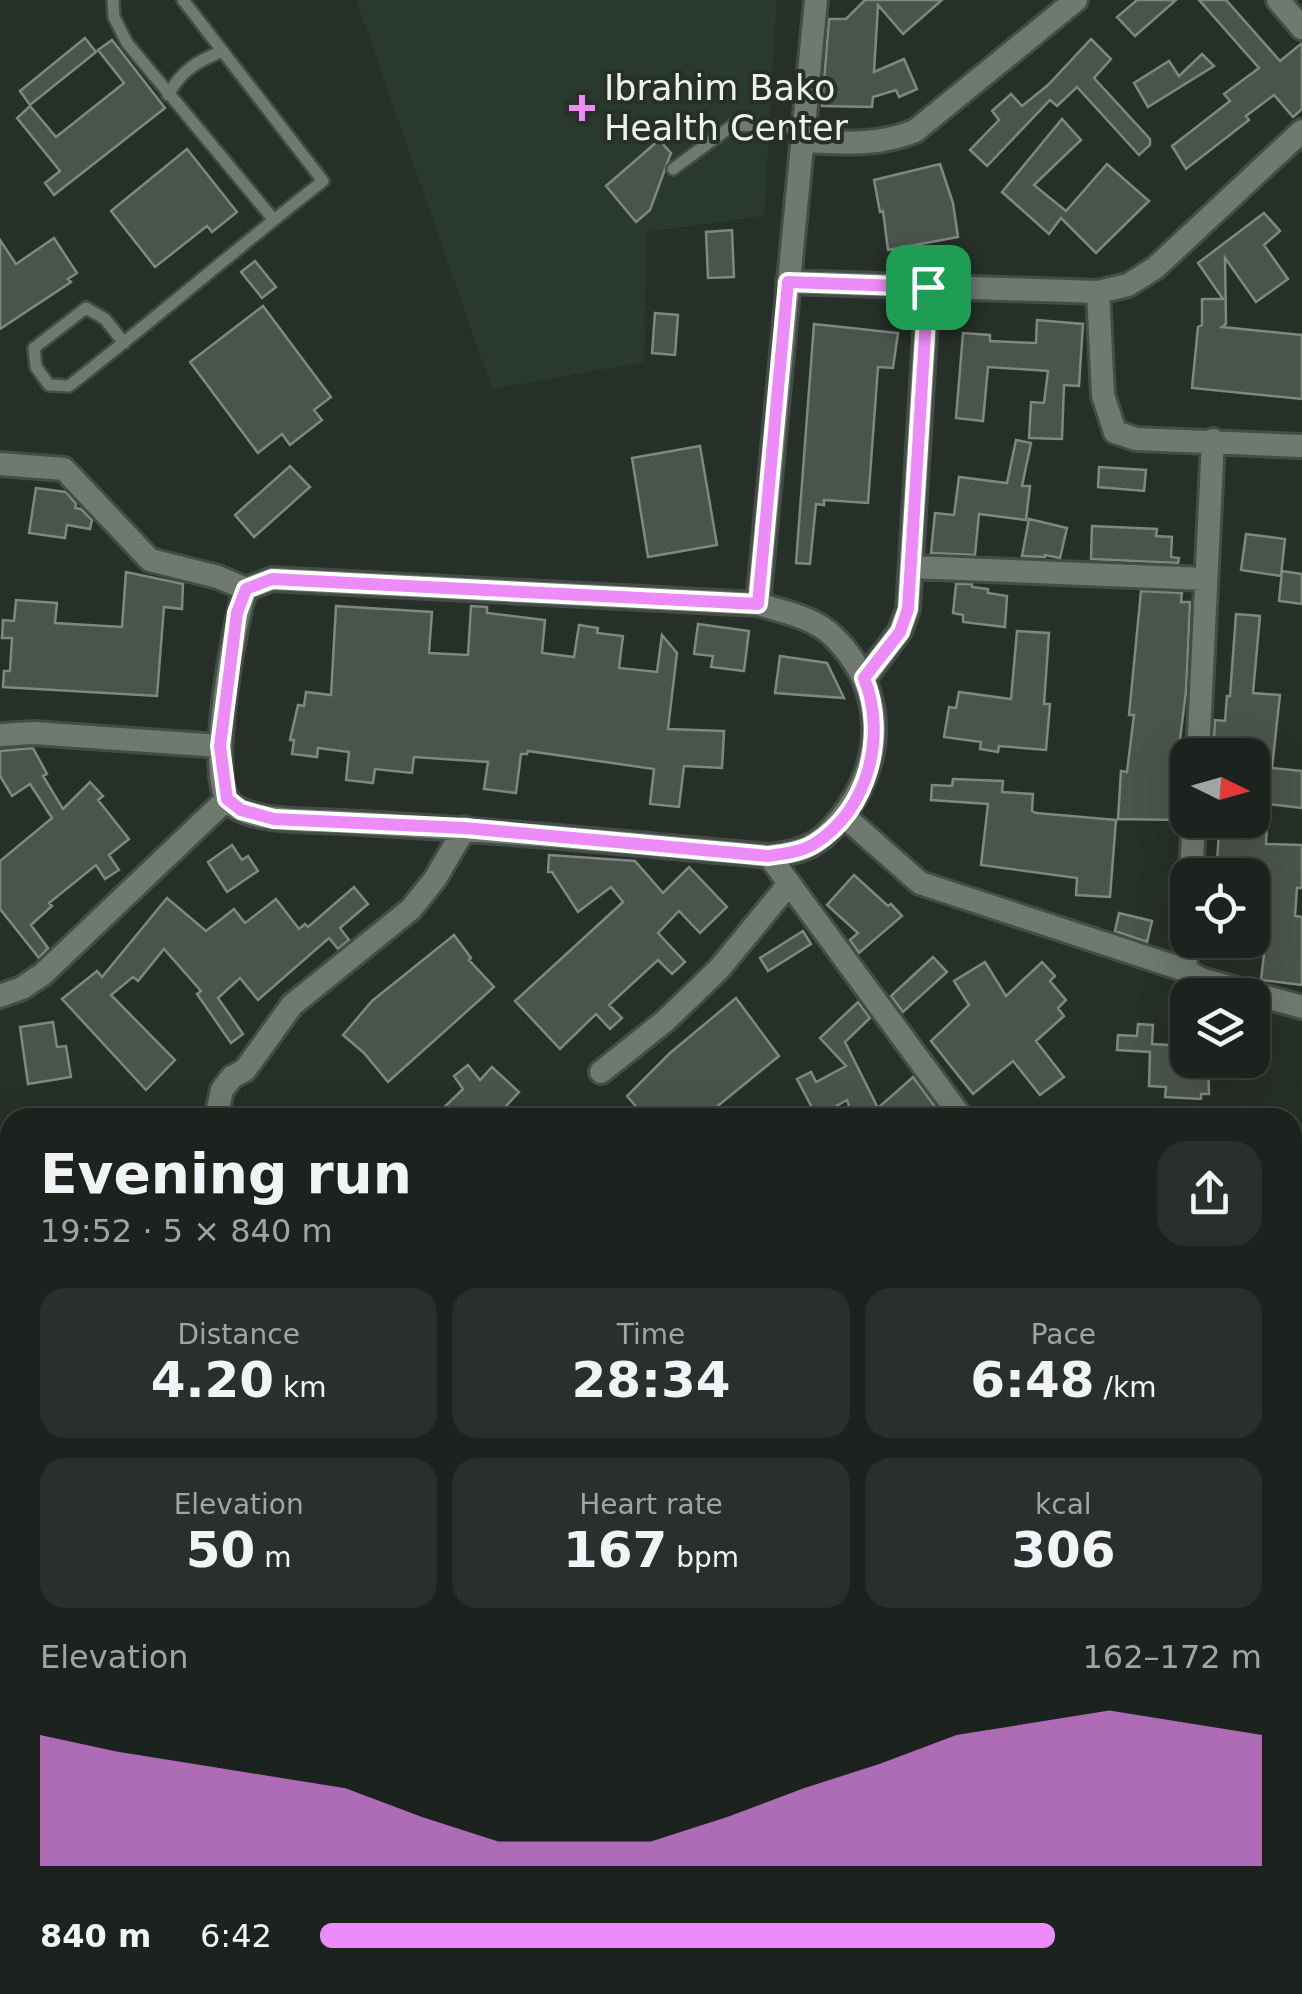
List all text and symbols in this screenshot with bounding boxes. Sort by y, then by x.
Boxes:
place label: Ibrahim Bako Health Center [604,68,848,148]
marker: Ibrahim Bako Health Center [569,95,595,121]
pin [886,245,971,330]
icon: arrive [901,260,956,315]
north arrow [1170,738,1270,838]
map controls [1170,738,1270,1078]
button: locate [1170,858,1270,958]
button: layers [1170,978,1270,1078]
button: share [1157,1141,1262,1246]
text: Evening run [40,1142,412,1206]
text: 19:52 · 5 × 840 m [40,1212,333,1250]
text: Distance [177,1318,300,1351]
text: Time [617,1318,685,1351]
text: Pace [1031,1318,1096,1351]
text: 4.20 [151,1351,274,1409]
text: 28:34 [571,1351,731,1409]
text: 6:48 [970,1351,1095,1409]
text: km [274,1371,327,1404]
text: /km [1095,1371,1156,1404]
text: Elevation [174,1488,304,1521]
text: Heart rate [579,1488,723,1521]
text: kcal [1035,1488,1092,1521]
text: 50 [186,1521,255,1579]
text: 167 [563,1521,667,1579]
text: 306 [1011,1521,1116,1579]
text: m [255,1541,292,1574]
text: bpm [667,1541,739,1574]
text: Elevation [40,1638,189,1676]
text: 162–172 m [1083,1638,1262,1676]
text: 840 m [40,1917,151,1955]
text: 6:42 [200,1917,272,1955]

